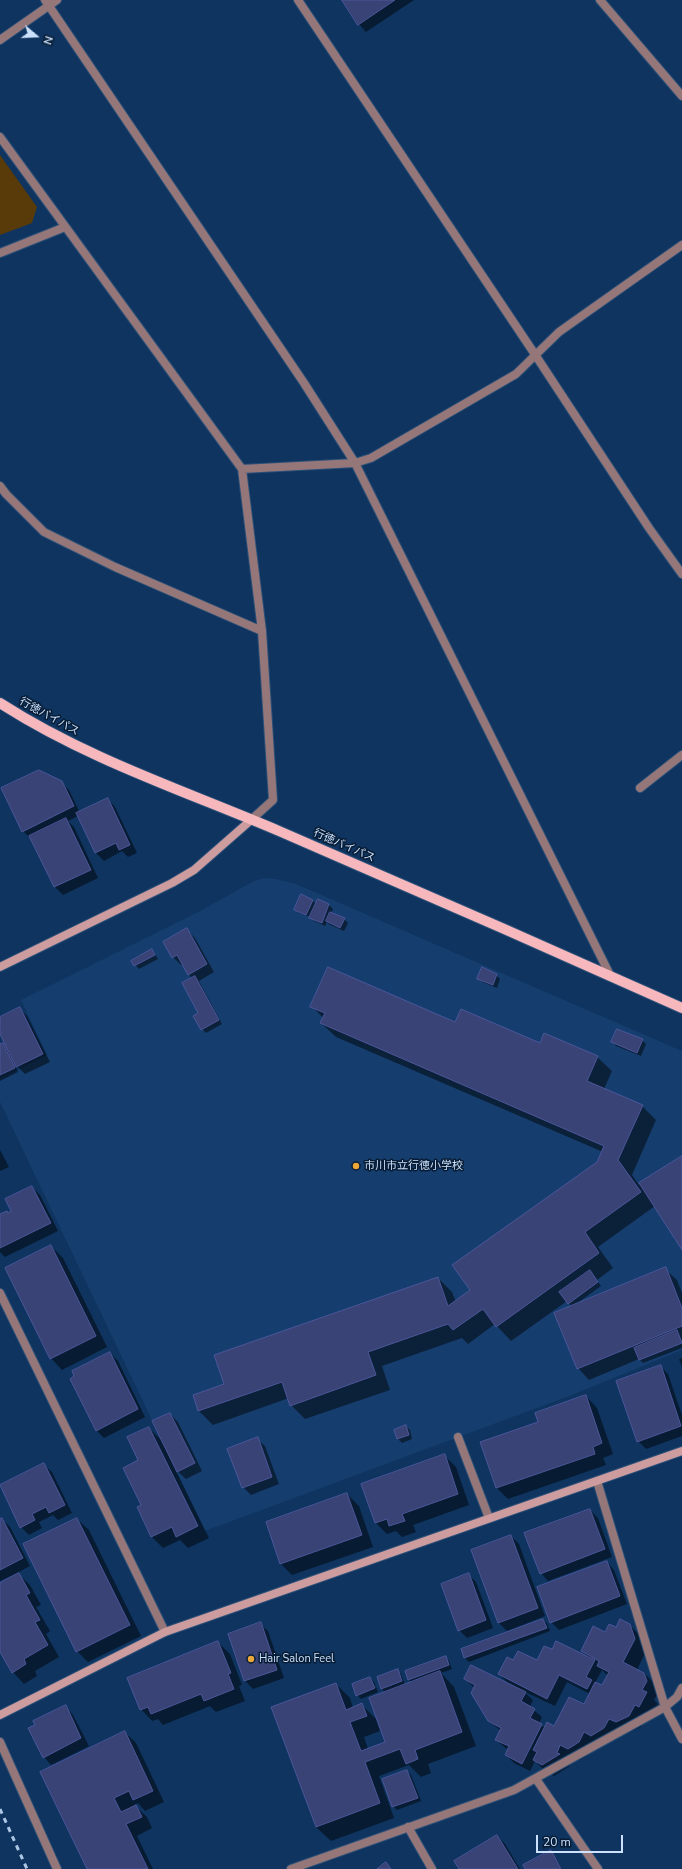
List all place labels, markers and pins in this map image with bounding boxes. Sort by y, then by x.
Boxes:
place label: 市川市立行徳小学校 [364,1159,463,1173]
marker: 市川市立行徳小学校 [351,1161,361,1171]
place label: Hair Salon Feel [259,1652,334,1666]
marker: Hair Salon Feel [246,1654,256,1664]

